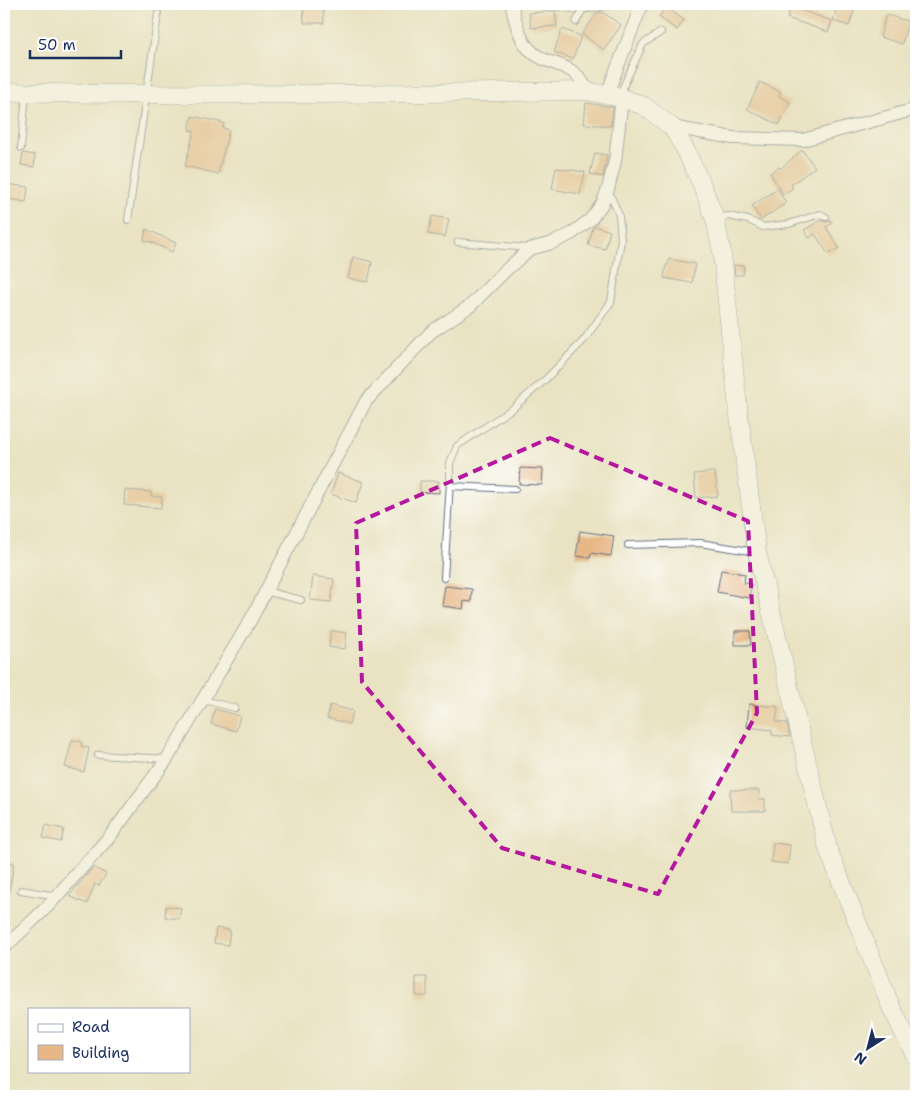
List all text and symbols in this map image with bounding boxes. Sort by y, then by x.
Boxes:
scale bar [30,28,121,60]
text: 50 m [38,35,76,55]
legend [28,1008,190,1072]
text: Road [72,1017,110,1037]
north arrow [842,1022,892,1072]
text: Building [72,1043,129,1063]
text: N [851,1048,870,1069]

